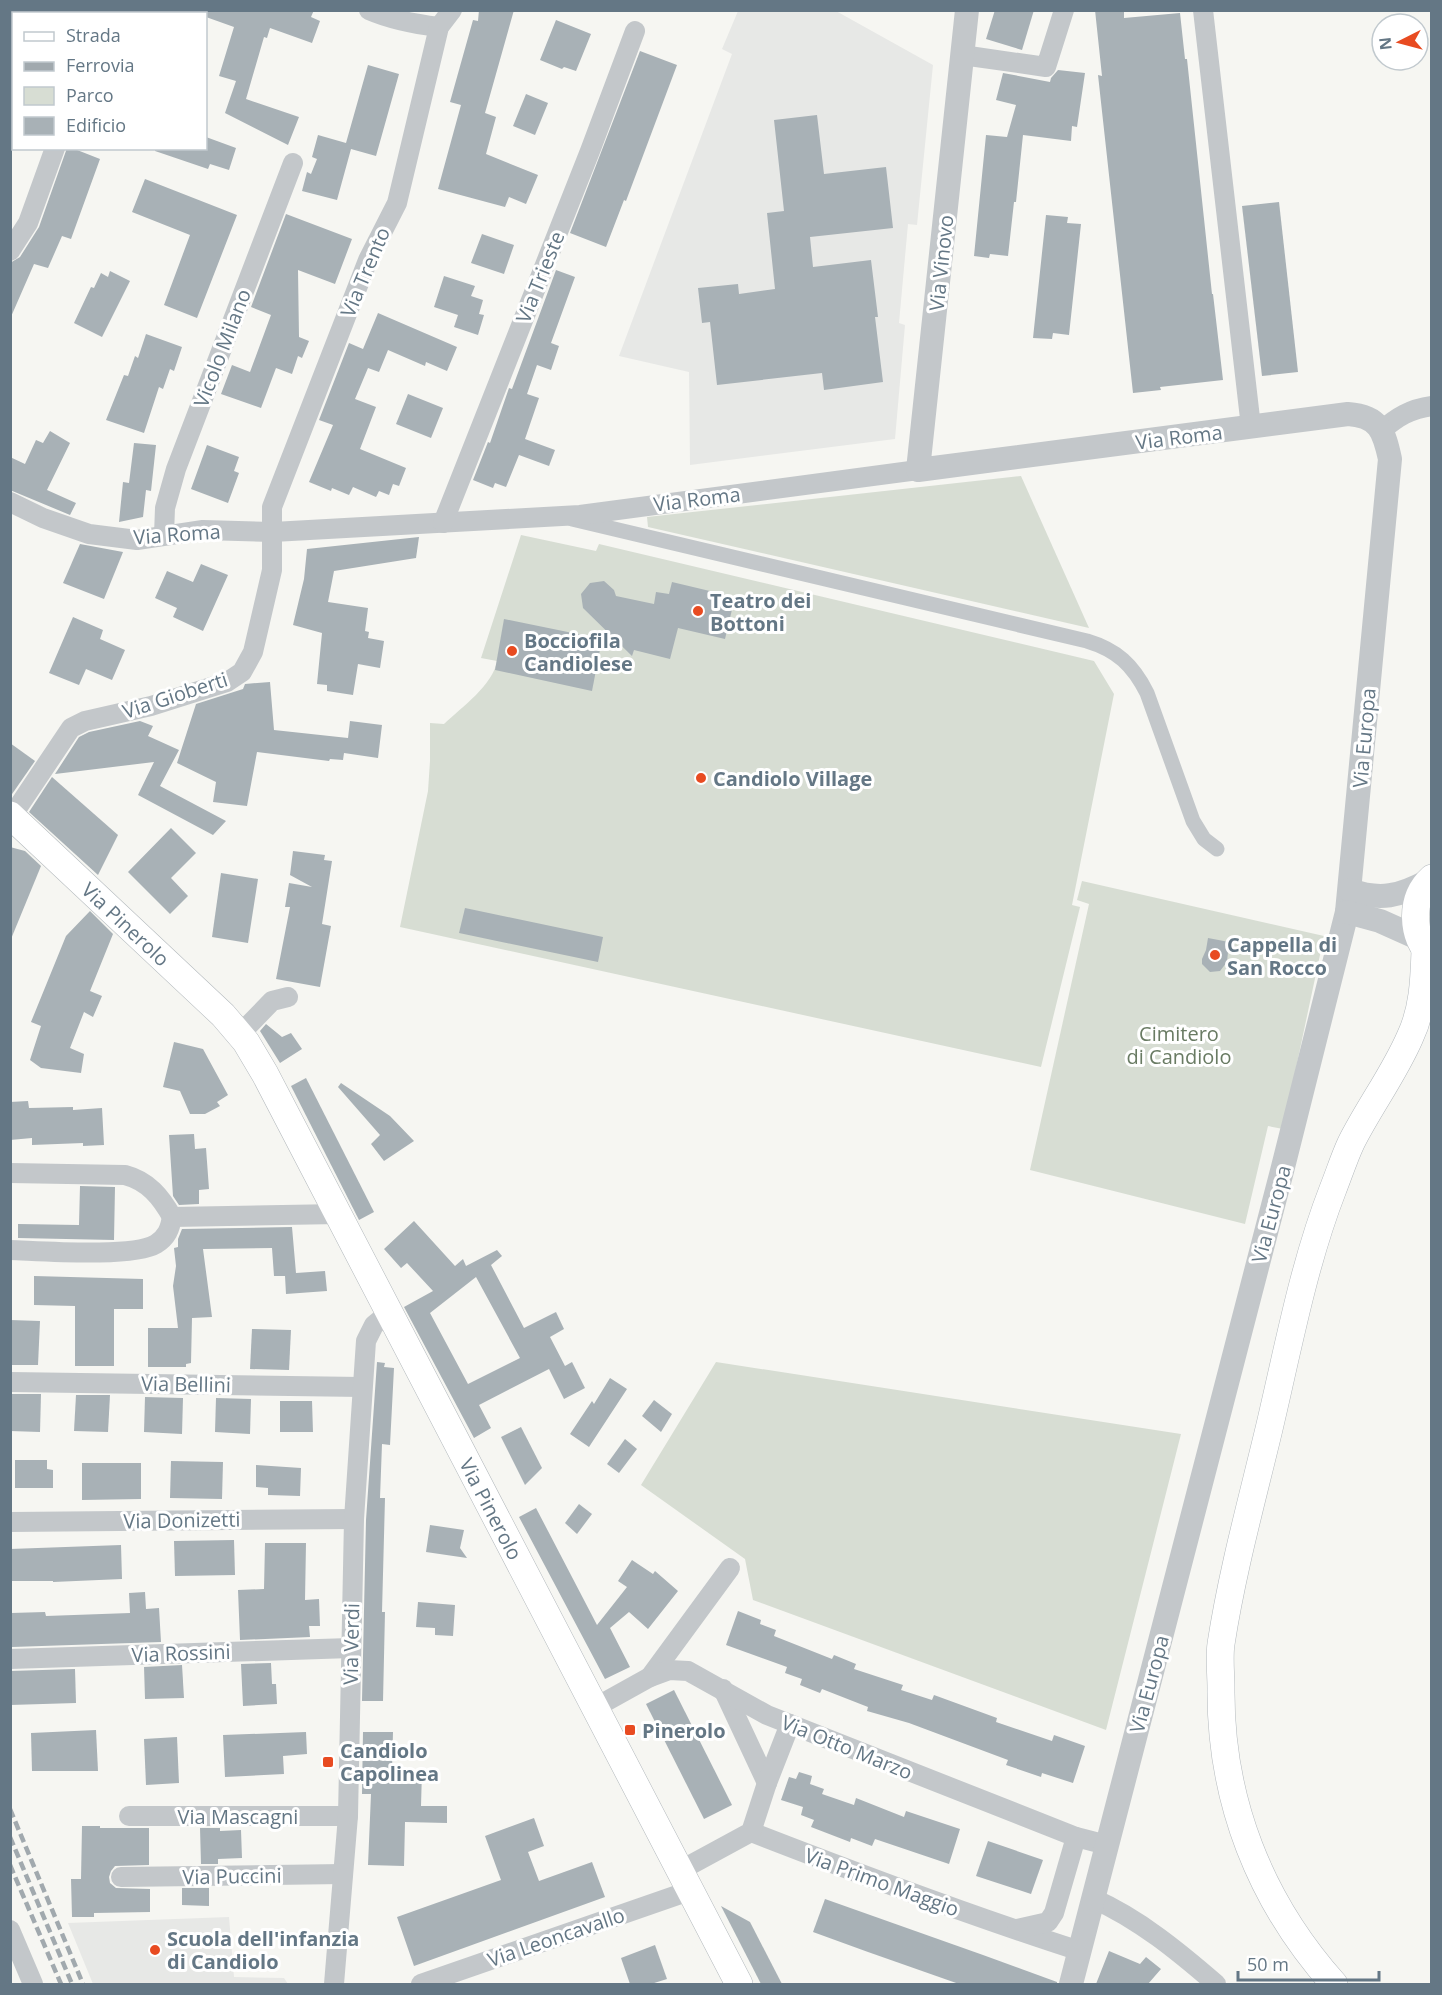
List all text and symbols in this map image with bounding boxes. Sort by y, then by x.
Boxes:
legend [12,12,207,150]
north arrow [1370,12,1430,72]
text: Strada [66,23,121,47]
text: N [1373,36,1397,51]
text: Ferrovia [66,53,134,77]
text: Parco [66,83,114,107]
text: Edificio [66,113,126,137]
street label: Via Vinovo [923,214,959,312]
street label: Via Trento [334,223,396,321]
street label: Via Trieste [509,227,571,327]
street label: Vicolo Milano [187,285,257,411]
street label: Via Roma [1134,418,1224,456]
street label: Via Roma [652,480,742,518]
street label: Via Roma [133,517,221,551]
place label: Teatro dei Bottoni [710,587,811,637]
marker: Teatro dei Bottoni [691,604,705,618]
place label: Bocciofila Candiolese [524,627,633,677]
marker: Bocciofila Candiolese [505,644,519,658]
street label: Via Gioberti [119,665,231,725]
street label: Via Europa [1346,687,1382,789]
place label: Candiolo Village [713,765,872,792]
marker: Candiolo Village [694,771,708,785]
street label: Via Pinerolo [76,876,176,972]
place label: Cappella di San Rocco [1227,931,1337,981]
marker: Cappella di San Rocco [1208,948,1222,962]
park label: Cimitero di Candiolo [1127,1020,1231,1070]
street label: Via Europa [1245,1162,1297,1266]
street label: Via Bellini [141,1370,231,1398]
street label: Via Pinerolo [454,1453,529,1564]
street label: Via Donizetti [123,1505,241,1535]
street label: Via Verdi [337,1603,365,1685]
street label: Via Europa [1123,1632,1175,1736]
street label: Via Rossini [131,1638,231,1668]
street label: Via Otto Marzo [777,1708,917,1786]
place label: Pinerolo [642,1717,726,1744]
marker: Pinerolo [623,1723,637,1737]
place label: Candiolo Capolinea [340,1737,439,1787]
marker: Candiolo Capolinea [321,1755,335,1769]
street label: Via Mascagni [178,1803,298,1830]
street label: Via Primo Maggio [801,1842,963,1922]
street label: Via Puccini [182,1862,282,1890]
street label: Via Leoncavallo [484,1901,628,1973]
place label: Scuola dell'infanzia di Candiolo [167,1925,359,1975]
marker: Scuola dell'infanzia di Candiolo [148,1943,162,1957]
scale bar [1238,1944,1379,1982]
text: 50 m [1247,1952,1289,1976]

